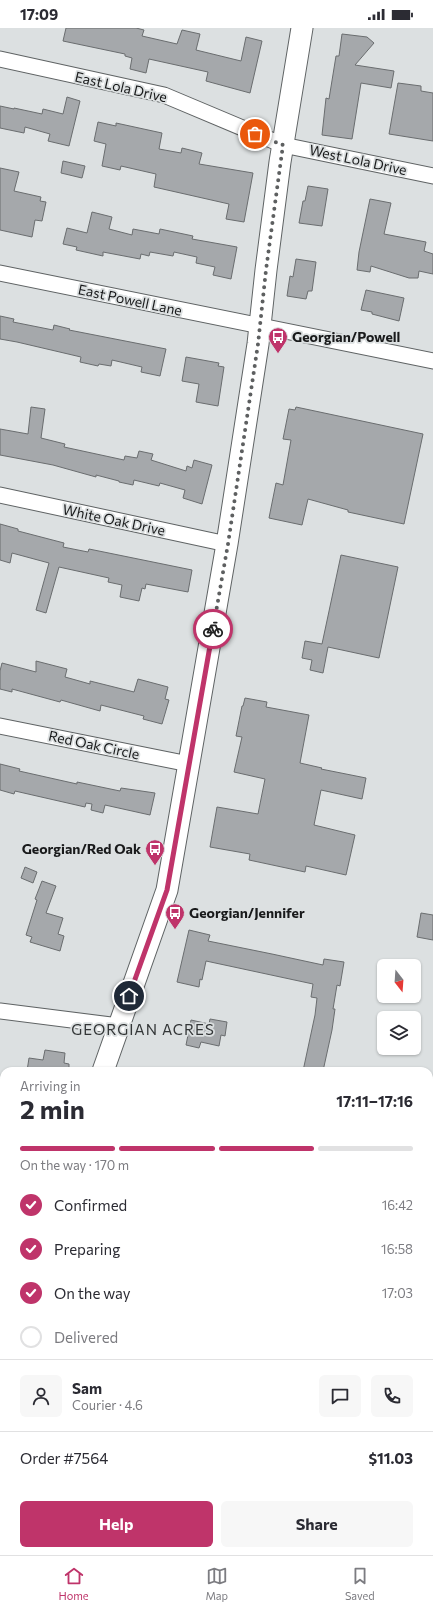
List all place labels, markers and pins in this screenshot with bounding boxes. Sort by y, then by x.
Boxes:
pin [238,117,272,151]
bus stop icon: Georgian/Powell [267,326,289,354]
place label: Georgian/Powell [292,328,400,345]
bus stop icon: Georgian/Red Oak [144,838,166,866]
place label: Georgian/Red Oak [22,840,141,857]
bus stop icon: Georgian/Jennifer [164,902,186,930]
place label: Georgian/Jennifer [189,904,305,921]
pin [112,979,146,1013]

